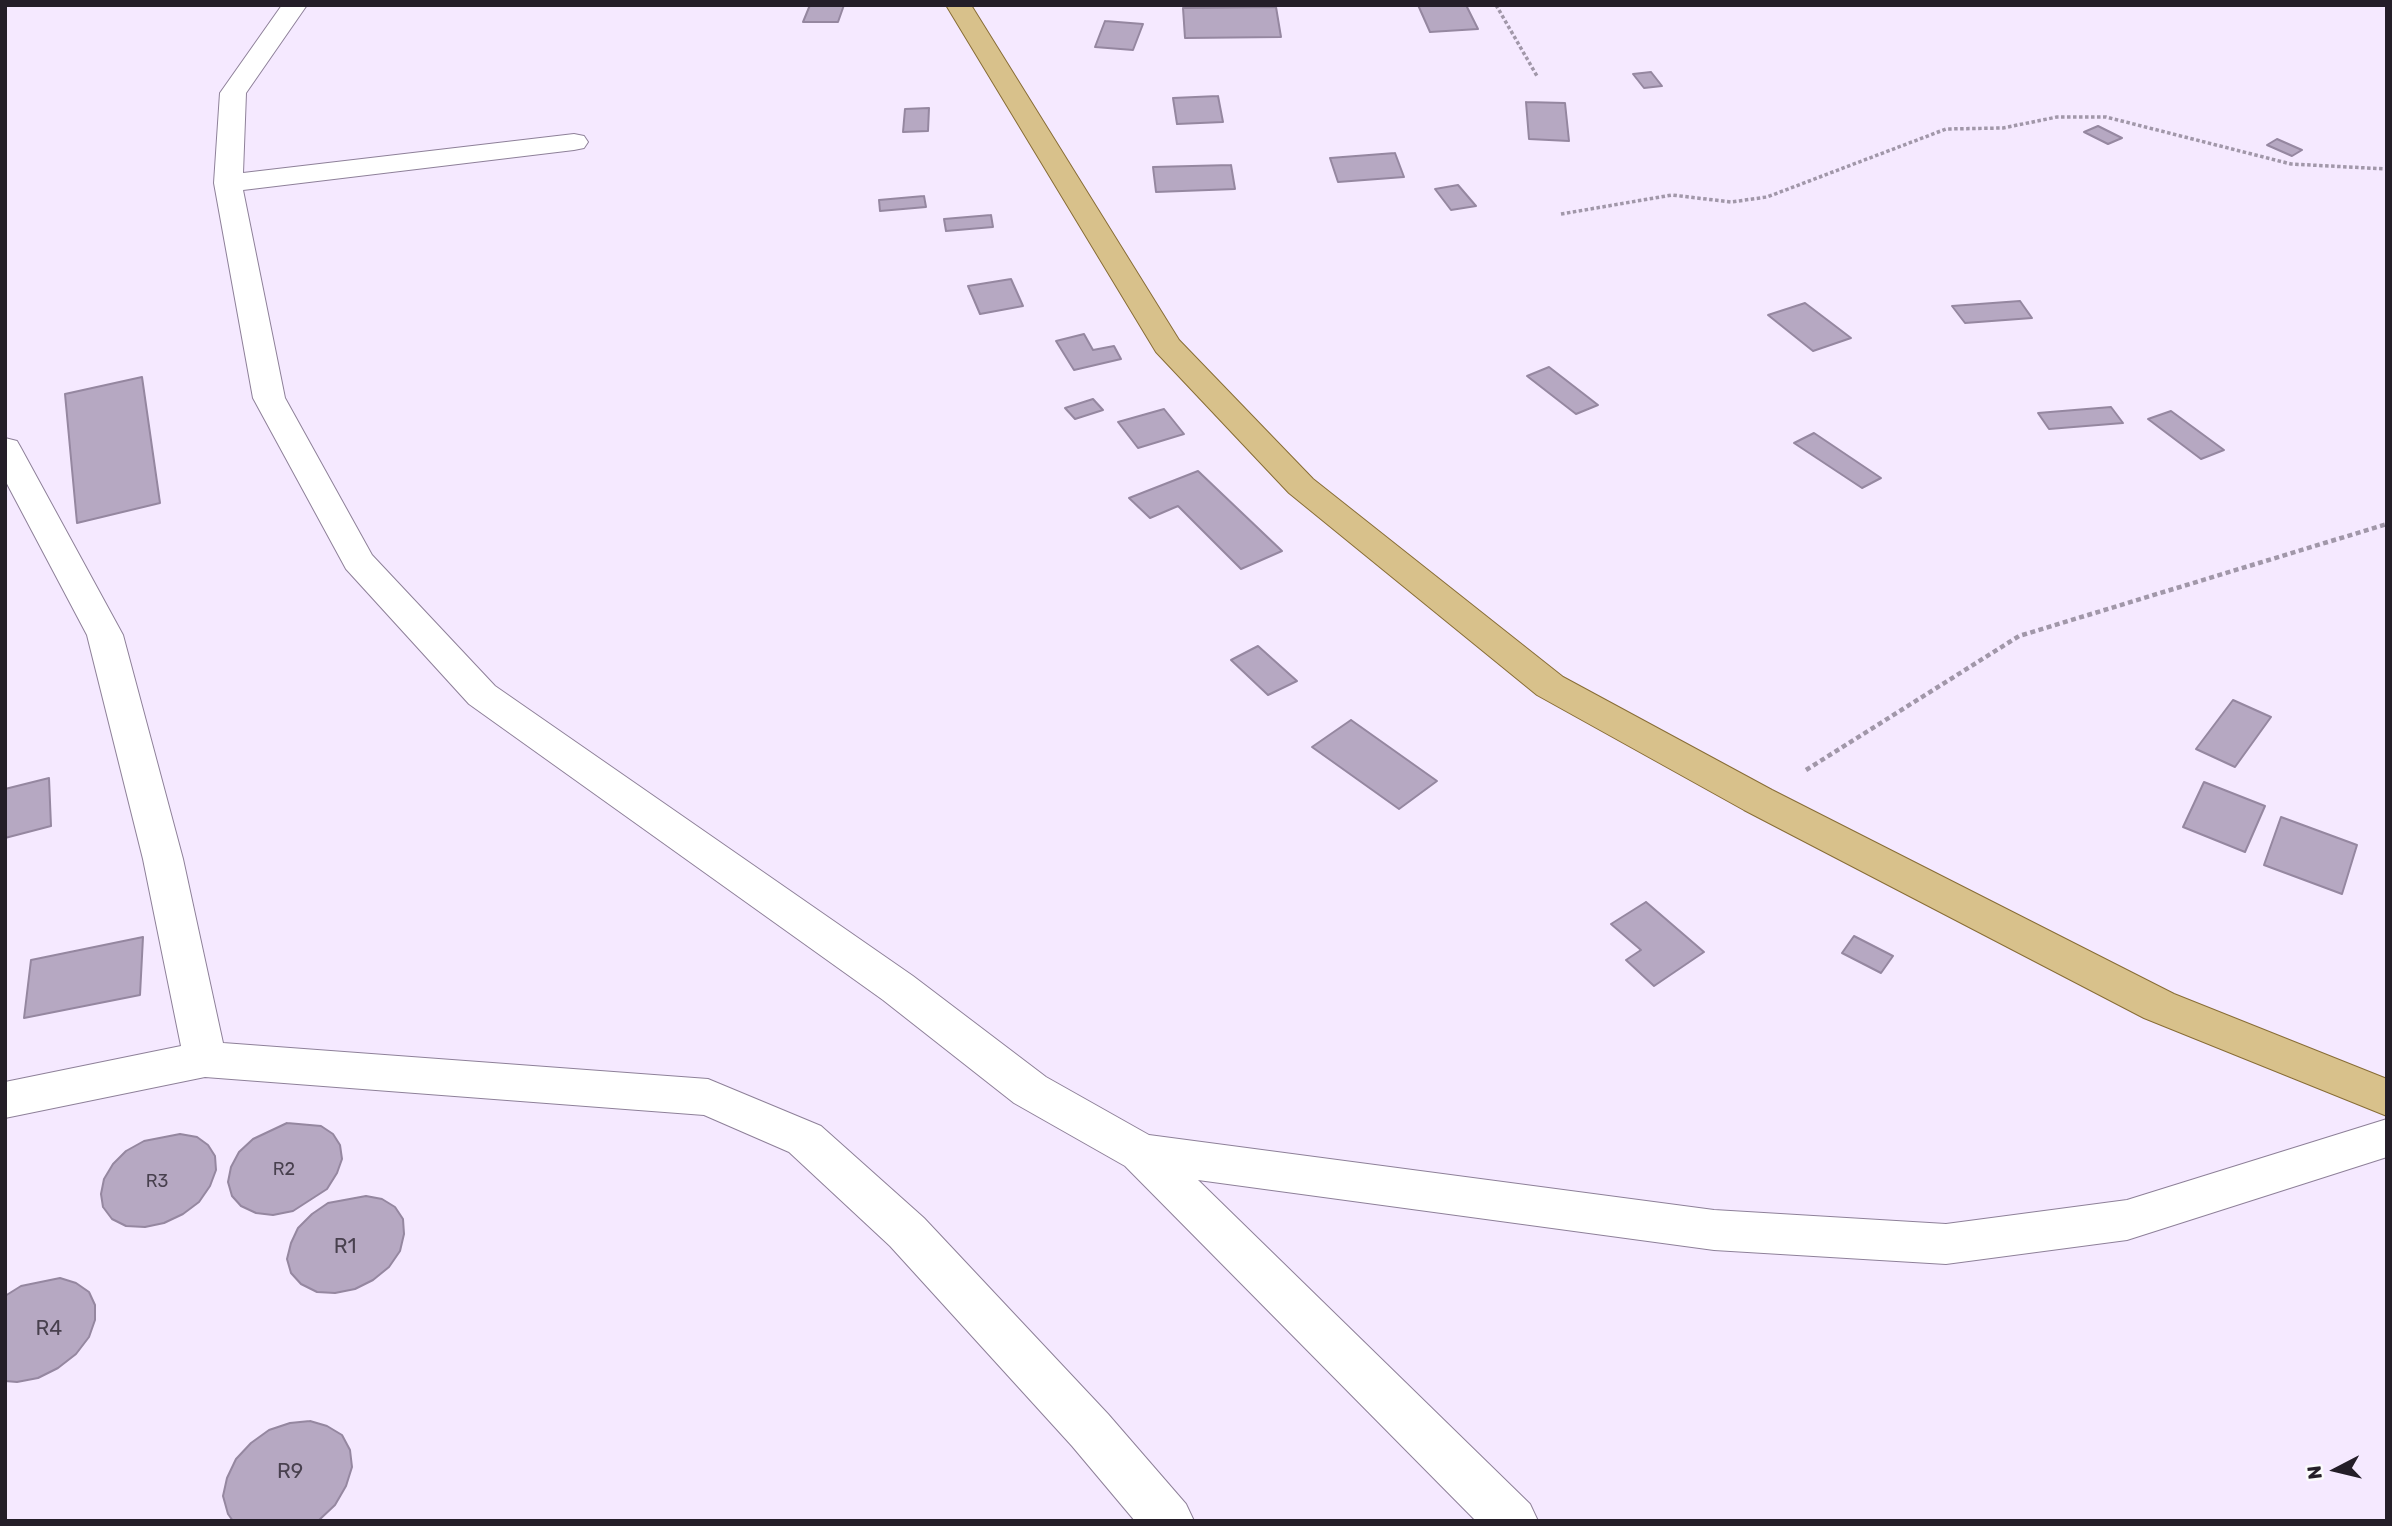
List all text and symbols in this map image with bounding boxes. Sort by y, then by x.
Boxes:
house number: R2 [273,1159,295,1181]
house number: R3 [146,1171,168,1193]
house number: R1 [334,1234,356,1260]
house number: R4 [36,1316,62,1342]
north arrow [2301,1435,2371,1505]
house number: R9 [277,1459,303,1485]
text: N [2302,1464,2327,1481]

